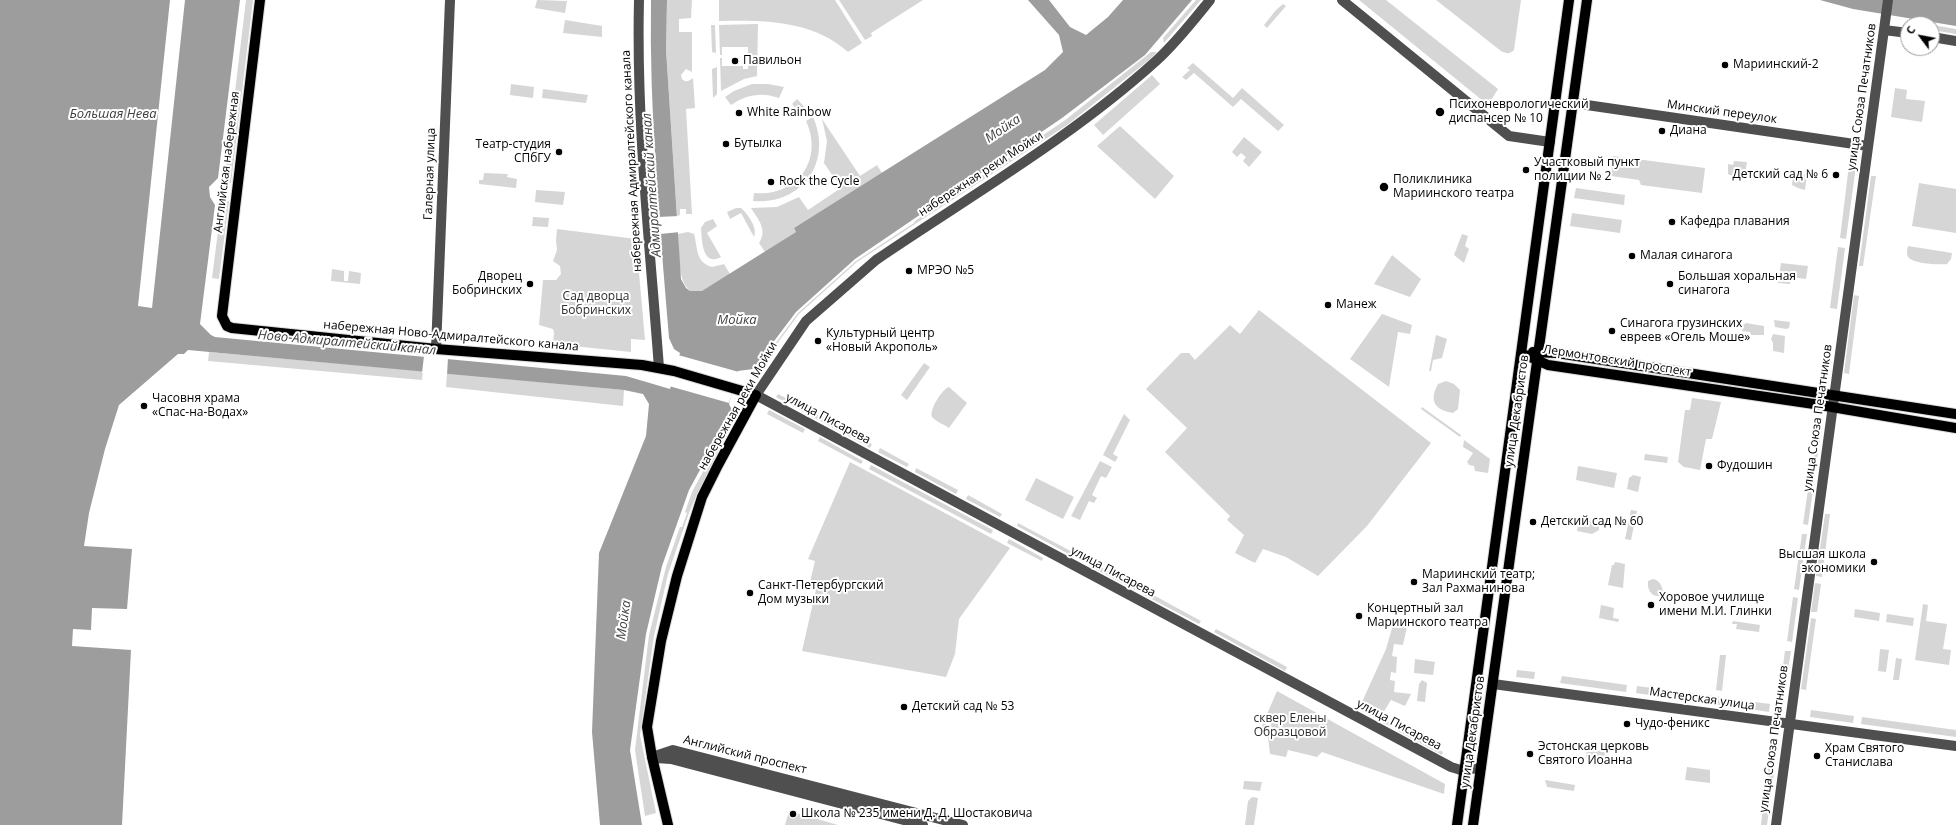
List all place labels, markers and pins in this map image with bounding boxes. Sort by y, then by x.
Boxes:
place label: Павильон [743,54,802,68]
marker: Павильон [730,56,740,66]
place label: Мариинский-2 [1733,58,1819,72]
marker: Мариинский-2 [1720,60,1730,70]
place label: Психоневрологический диспансер № 10 [1449,98,1589,126]
place label: White Rainbow [747,106,831,120]
marker: Психоневрологический диспансер № 10 [1434,106,1446,118]
marker: White Rainbow [734,108,744,118]
place label: Диана [1670,124,1707,138]
marker: Диана [1657,126,1667,136]
place label: Бутылка [734,137,782,151]
place label: Театр-студия СПбГУ [476,138,551,166]
marker: Бутылка [721,139,731,149]
marker: Театр-студия СПбГУ [554,147,564,157]
place label: Участковый пункт полиции № 2 [1534,156,1640,184]
marker: Участковый пункт полиции № 2 [1521,165,1531,175]
place label: Детский сад № 6 [1732,168,1828,182]
marker: Детский сад № 6 [1831,170,1841,180]
place label: Поликлиника Мариинского театра [1393,173,1514,201]
place label: Rock the Cycle [779,175,859,189]
marker: Rock the Cycle [766,177,776,187]
marker: Поликлиника Мариинского театра [1378,181,1390,193]
place label: Кафедра плавания [1680,215,1790,229]
marker: Кафедра плавания [1667,217,1677,227]
place label: Малая синагога [1640,249,1733,263]
marker: Малая синагога [1627,251,1637,261]
place label: МРЭО №5 [917,264,974,278]
marker: МРЭО №5 [904,266,914,276]
place label: Дворец Бобринских [452,270,522,298]
place label: Большая хоральная синагога [1678,270,1796,298]
marker: Дворец Бобринских [525,279,535,289]
marker: Большая хоральная синагога [1665,279,1675,289]
place label: Манеж [1336,298,1377,312]
marker: Манеж [1323,300,1333,310]
place label: Синагога грузинских евреев «Огель Моше» [1620,317,1750,345]
marker: Синагога грузинских евреев «Огель Моше» [1607,326,1617,336]
place label: Культурный центр «Новый Акрополь» [826,327,938,355]
marker: Культурный центр «Новый Акрополь» [813,336,823,346]
place label: Часовня храма «Спас-на-Водах» [152,392,248,420]
marker: Часовня храма «Спас-на-Водах» [139,401,149,411]
place label: Фудошин [1717,459,1773,473]
marker: Фудошин [1704,461,1714,471]
place label: Детский сад № 60 [1541,515,1643,529]
marker: Детский сад № 60 [1528,517,1538,527]
place label: Высшая школа экономики [1779,548,1866,576]
marker: Высшая школа экономики [1869,557,1879,567]
place label: Мариинский театр; Зал Рахманинова [1422,568,1535,596]
marker: Мариинский театр; Зал Рахманинова [1409,577,1419,587]
place label: Санкт-Петербургский Дом музыки [758,579,884,607]
marker: Санкт-Петербургский Дом музыки [745,588,755,598]
place label: Хоровое училище имени М.И. Глинки [1659,591,1772,619]
marker: Хоровое училище имени М.И. Глинки [1646,600,1656,610]
place label: Концертный зал Мариинского театра [1367,602,1488,630]
marker: Концертный зал Мариинского театра [1354,611,1364,621]
place label: Детский сад № 53 [912,700,1014,714]
marker: Детский сад № 53 [899,702,909,712]
place label: Чудо-феникс [1635,717,1710,731]
marker: Чудо-феникс [1622,719,1632,729]
place label: Эстонская церковь Святого Иоанна [1538,740,1649,768]
place label: Храм Святого Станислава [1825,742,1904,770]
marker: Эстонская церковь Святого Иоанна [1525,749,1535,759]
marker: Храм Святого Станислава [1812,751,1822,761]
place label: Школа № 235 имени Д. Д. Шостаковича [801,807,1033,821]
marker: Школа № 235 имени Д. Д. Шостаковича [788,809,798,819]

